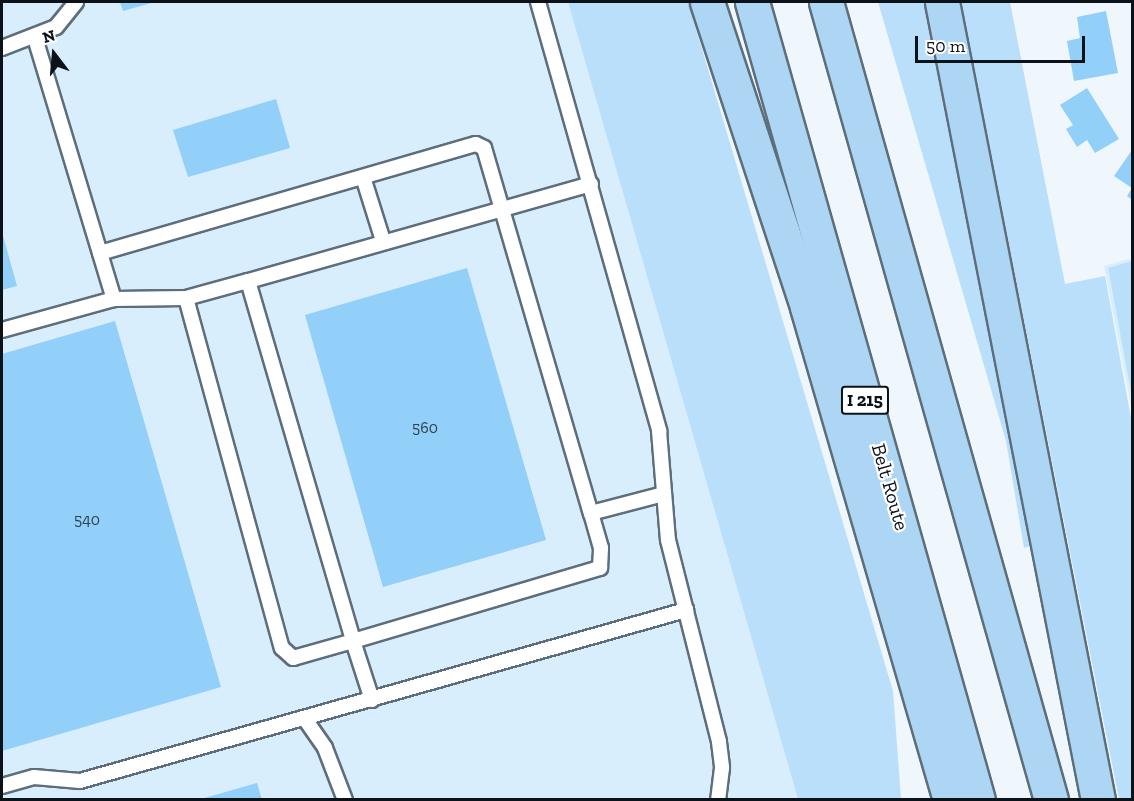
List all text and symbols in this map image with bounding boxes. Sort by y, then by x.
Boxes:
north arrow [24,24,84,84]
scale bar [918,24,1088,62]
text: N [40,25,57,47]
text: 50 m [926,35,965,57]
road number: I 215 [840,385,890,415]
house number: 560 [412,418,438,438]
street label: Belt Route [866,441,914,533]
house number: 540 [74,510,100,530]

